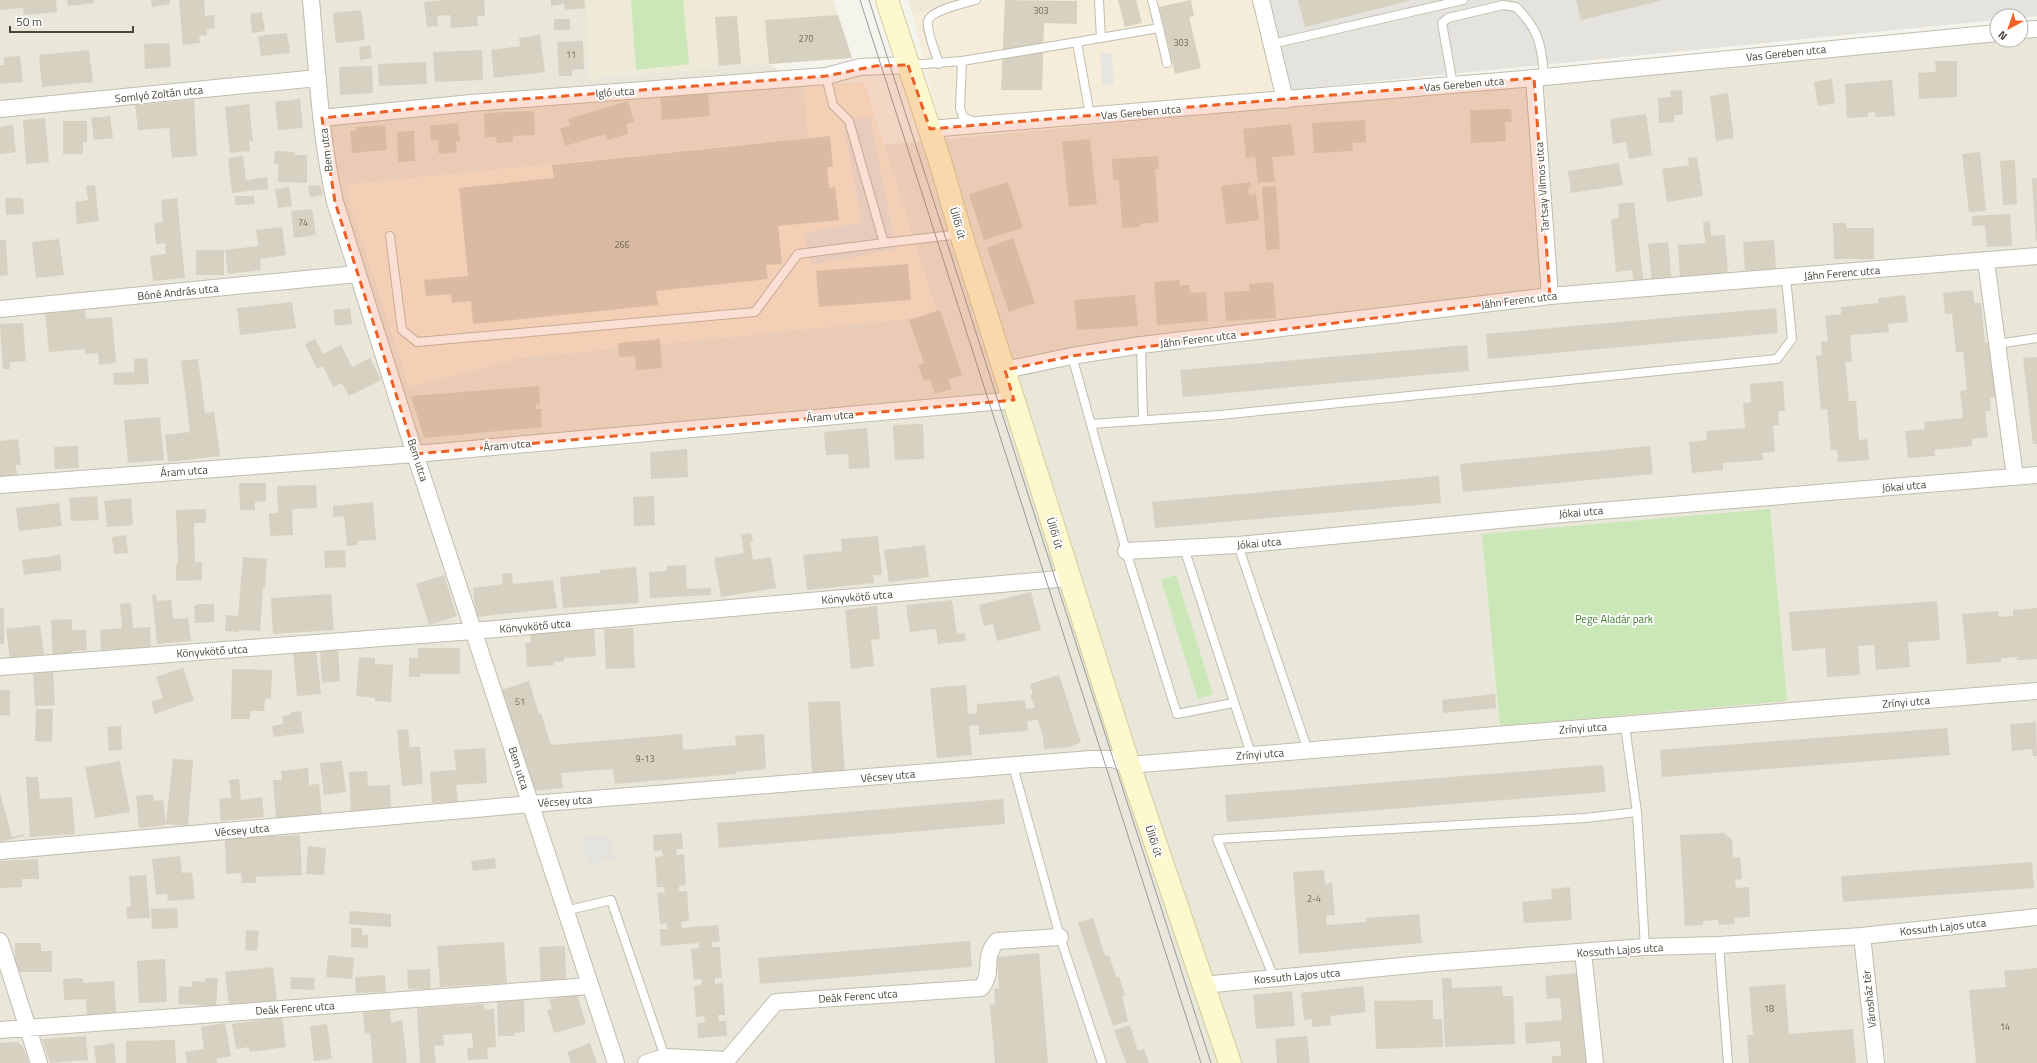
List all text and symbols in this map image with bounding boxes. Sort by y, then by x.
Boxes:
house number: 303 [1033,4,1049,17]
scale bar [10,8,133,34]
north arrow [1989,8,2029,48]
text: 50 m [16,12,42,31]
text: N [1995,27,2011,44]
house number: 270 [798,32,814,45]
house number: 303 [1173,36,1189,49]
street label: Vas Gereben utca [1745,41,1827,65]
house number: 11 [566,48,576,61]
street label: Vas Gereben utca [1423,72,1505,95]
street label: Somlyó Zoltán utca [114,81,204,107]
street label: Igló utca [595,83,636,101]
street label: Vas Gereben utca [1100,100,1182,123]
street label: Bem utca [315,127,337,173]
street label: Tartsay Vilmos utca [1531,141,1553,233]
street label: Üllői út [946,205,970,241]
house number: 74 [298,216,308,229]
house number: 266 [614,238,630,251]
street label: Jáhn Ferenc utca [1803,262,1881,284]
street label: Bóné András utca [137,280,220,304]
street label: Jáhn Ferenc utca [1480,287,1558,313]
street label: Jáhn Ferenc utca [1159,326,1237,352]
street label: Áram utca [806,406,855,426]
street label: Áram utca [483,435,532,455]
street label: Bem utca [404,437,433,484]
street label: Áram utca [160,461,209,481]
street label: Jókai utca [1881,476,1927,496]
street label: Jókai utca [1558,502,1604,522]
street label: Üllői út [1043,515,1067,551]
street label: Jókai utca [1236,533,1282,553]
street label: Könyvkötő utca [821,586,894,608]
park label: Pege Aladár park [1575,611,1654,627]
street label: Könyvkötő utca [499,615,572,637]
street label: Könyvkötő utca [176,640,249,661]
street label: Zrínyi utca [1881,692,1931,712]
house number: 51 [515,695,525,708]
street label: Zrínyi utca [1558,718,1608,738]
street label: Zrínyi utca [1235,744,1285,764]
street label: Bem utca [505,745,534,792]
house number: 9-13 [635,752,655,765]
street label: Vécsey utca [860,766,916,786]
street label: Vécsey utca [537,791,593,811]
street label: Vécsey utca [214,820,270,840]
street label: Üllői út [1141,823,1167,859]
house number: 2-4 [1307,892,1321,905]
street label: Kossuth Lajos utca [1899,914,1987,939]
street label: Kossuth Lajos utca [1576,939,1664,961]
street label: Kossuth Lajos utca [1253,964,1341,988]
street label: Városház tér [1858,969,1880,1029]
street label: Deák Ferenc utca [818,985,899,1007]
street label: Deák Ferenc utca [255,997,336,1019]
house number: 18 [1764,1002,1774,1015]
house number: 14 [2000,1020,2010,1033]

